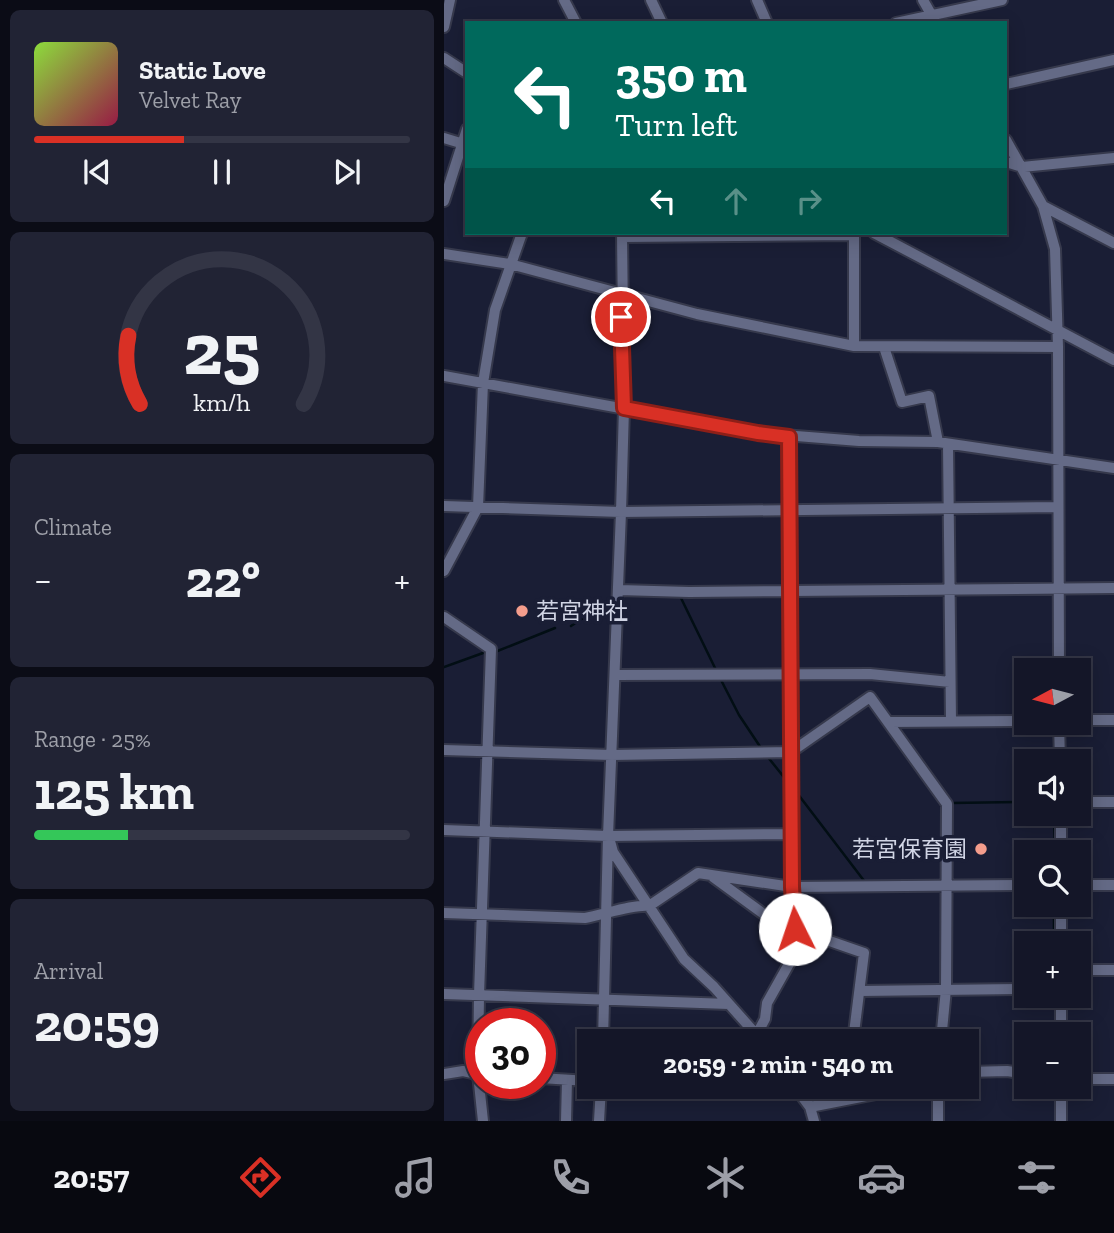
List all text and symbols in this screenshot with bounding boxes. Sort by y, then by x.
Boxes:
text: 350 m [615,46,747,105]
icon: left [500,49,591,140]
text: Static Love [139,54,266,86]
text: Velvet Ray [139,86,241,114]
text: Turn left [615,106,737,144]
icon: previous [78,153,116,191]
icon: pause [203,153,241,191]
icon: next [328,153,366,191]
icon: left [644,182,682,220]
icon: ahead [717,182,755,220]
icon: right [790,182,828,220]
pin [591,287,651,347]
icon: arrive [602,298,640,336]
text: 25 [183,306,261,394]
text: km/h [193,387,251,417]
text: Climate [34,513,112,541]
text: 22° [186,548,260,610]
text: − [34,557,52,603]
text: + [394,557,410,603]
place label: 若宮神社 [536,597,628,625]
marker: 若宮神社 [514,603,530,619]
north arrow [1014,658,1092,735]
map controls [1014,658,1091,1099]
text: Range · 25% [34,725,151,753]
button: sound [1014,749,1091,826]
text: 125 km [34,760,194,822]
place label: 若宮保育園 [852,835,967,863]
button: search [1014,840,1091,917]
marker: 若宮保育園 [973,841,989,857]
position arrow [758,892,832,966]
button: + [1014,931,1091,1008]
text: Arrival [34,957,103,985]
text: 20:59 [34,992,160,1054]
speed limit sign: 30 [465,1008,556,1099]
button: − [1014,1022,1091,1099]
text: 20:59 · 2 min · 540 m [663,1048,893,1080]
icon: directions [236,1153,285,1202]
icon: music [391,1153,440,1202]
icon: phone [546,1153,595,1202]
icon: climate [701,1153,750,1202]
icon: car [857,1153,906,1202]
icon: filters [1012,1153,1061,1202]
text: 20:57 [53,1158,129,1196]

